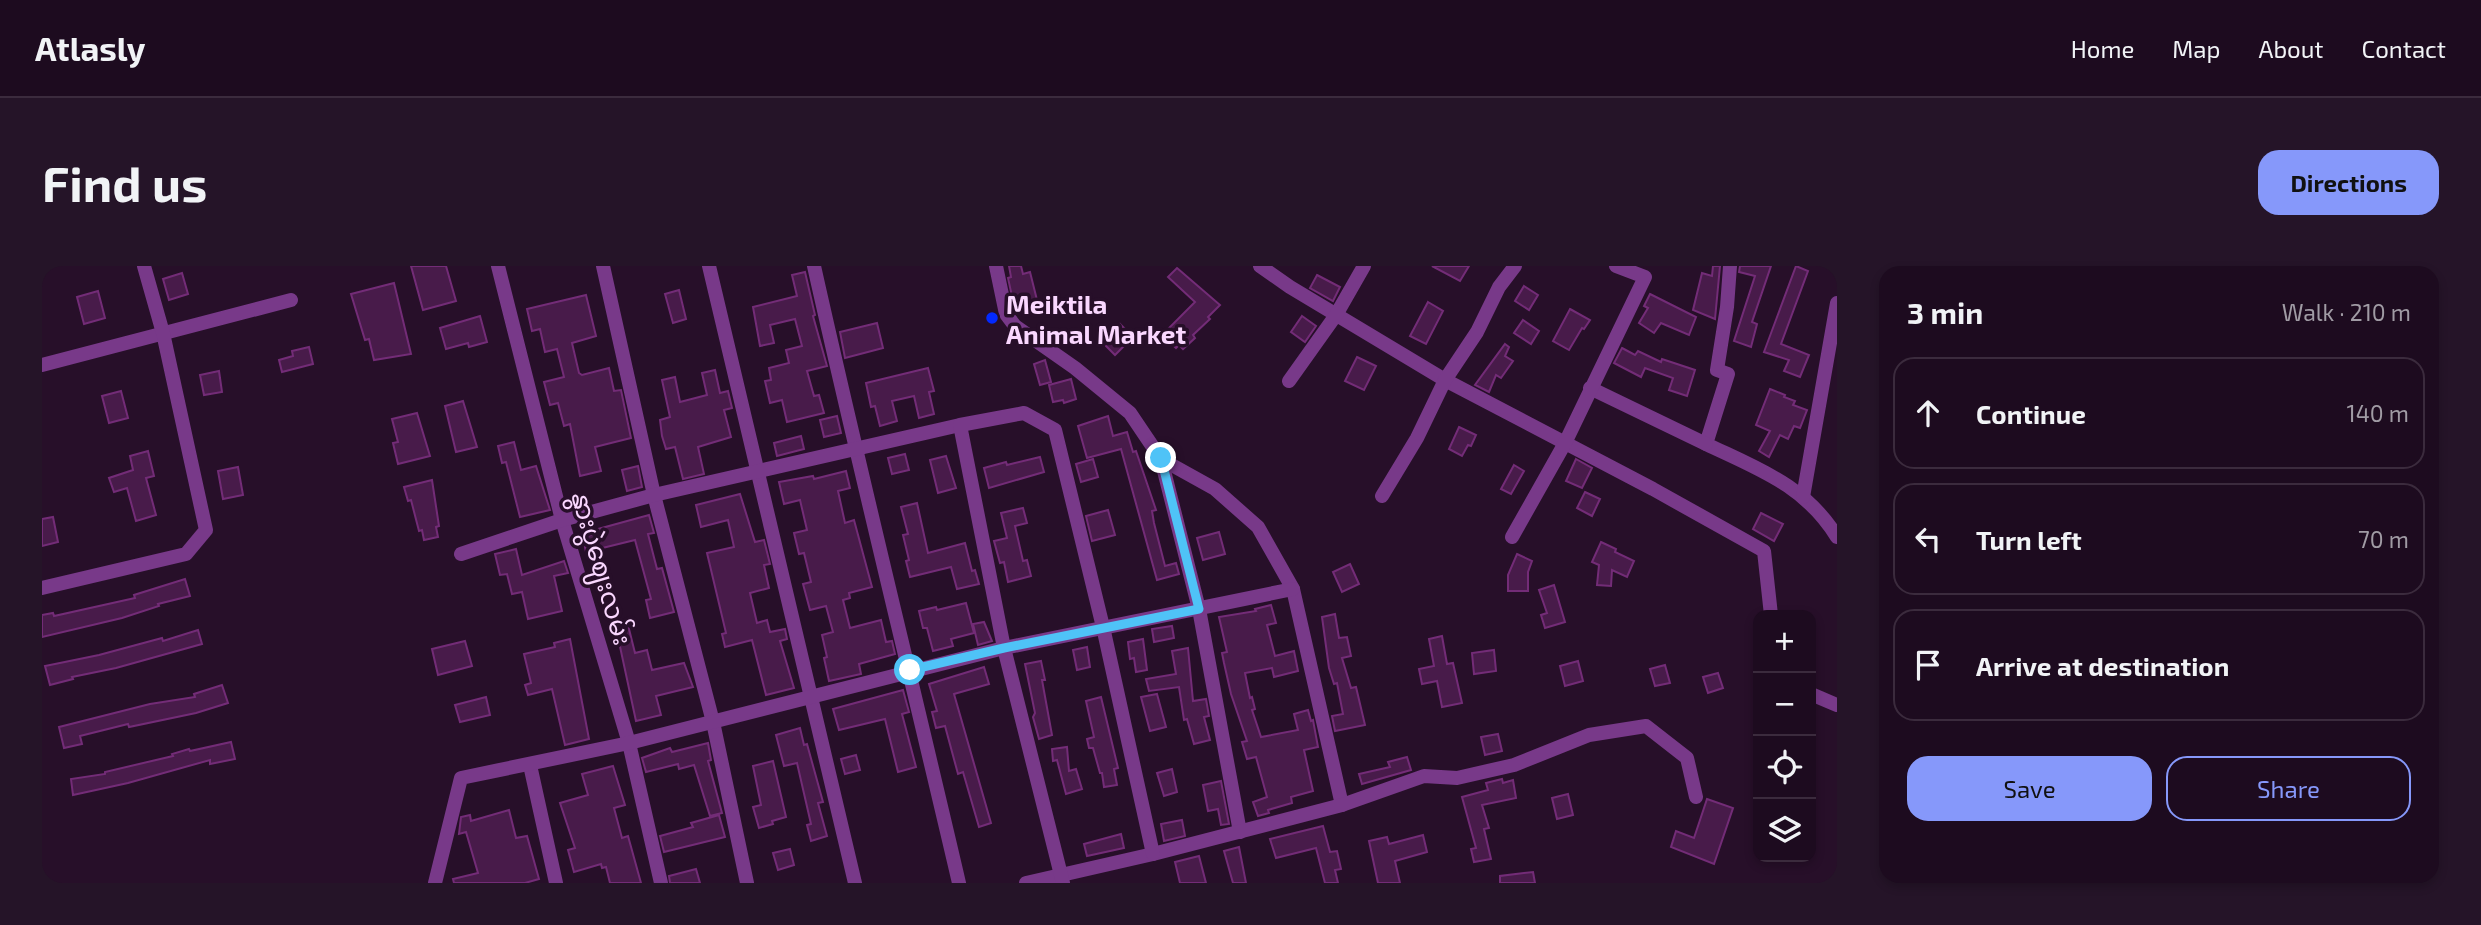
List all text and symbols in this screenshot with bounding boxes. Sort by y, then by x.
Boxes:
text: Atlasly [35,28,145,68]
text: Home [2071,34,2134,63]
text: Map [2172,34,2220,63]
text: About [2258,34,2324,63]
text: Contact [2362,34,2446,63]
button: Directions [2258,150,2439,215]
text: Find us [42,153,207,212]
place label: Meiktila Animal Market [1006,288,1187,349]
text: 3 min [1907,294,1983,330]
text: Walk · 210 m [2282,298,2411,326]
marker: Meiktila Animal Market [984,310,1000,326]
icon: ahead [1909,394,1947,432]
text: Continue [1976,398,2086,429]
text: 140 m [2347,399,2409,427]
route end [1145,442,1176,473]
street label: နွားပွဲဈေးလမ်း [560,488,640,650]
icon: left [1909,520,1947,558]
text: Turn left [1976,524,2082,555]
text: 70 m [2358,525,2409,553]
map controls [1753,610,1816,862]
button: + [1753,610,1816,673]
icon: arrive [1909,646,1947,684]
text: Arrive at destination [1976,650,2229,681]
route start [894,654,925,685]
button: − [1753,673,1816,736]
button: locate [1753,736,1816,799]
button: Save [1907,756,2152,821]
button: Share [2166,756,2411,821]
button: layers [1753,799,1816,862]

